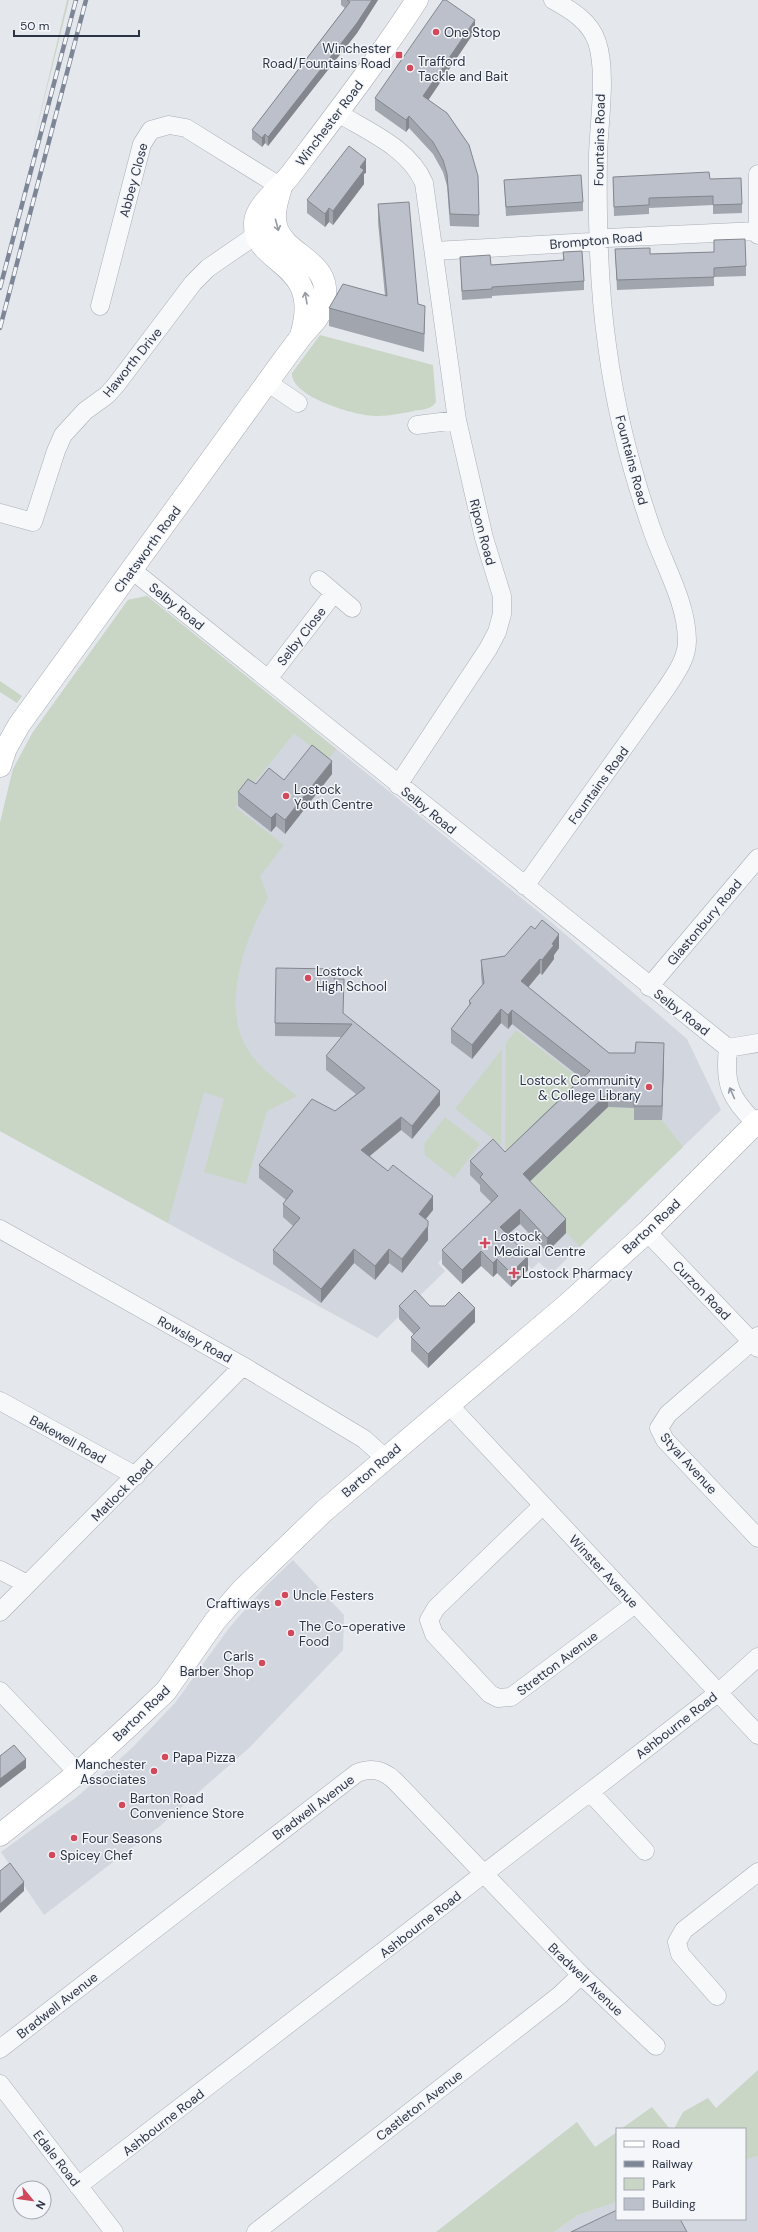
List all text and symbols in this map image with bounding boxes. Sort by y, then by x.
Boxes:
scale bar [14,12,139,38]
text: 50 m [20,18,49,34]
place label: One Stop [444,24,501,41]
marker: One Stop [431,27,441,37]
place label: Winchester Road/Fountains Road [263,40,391,72]
marker: Winchester Road/Fountains Road [394,50,404,60]
place label: Trafford Tackle and Bait [418,53,508,85]
marker: Trafford Tackle and Bait [405,63,415,73]
street label: Winchester Road [292,77,367,169]
street label: Fountains Road [590,94,609,186]
street label: Abbey Close [115,141,152,219]
one-way arrow [273,218,281,231]
street label: Brompton Road [549,228,643,253]
one-way arrow [301,292,309,305]
street label: Haworth Drive [99,324,166,401]
street label: Fountains Road [611,413,652,507]
street label: Ripon Road [466,497,500,567]
street label: Chatsworth Road [110,502,185,596]
street label: Selby Road [146,579,208,634]
street label: Selby Close [273,604,330,669]
street label: Fountains Road [564,743,632,828]
place label: Lostock Youth Centre [294,781,373,813]
street label: Selby Road [398,783,460,838]
marker: Lostock Youth Centre [281,791,291,801]
street label: Glastonbury Road [663,876,745,969]
place label: Lostock High School [316,963,387,995]
marker: Lostock High School [303,973,313,983]
street label: Selby Road [650,985,713,1040]
place label: Lostock Community & College Library [520,1072,641,1104]
marker: Lostock Community & College Library [644,1082,654,1092]
one-way arrow [727,1088,735,1100]
street label: Barton Road [619,1195,684,1258]
place label: Lostock Medical Centre [494,1228,586,1260]
marker: Lostock Medical Centre [479,1237,491,1249]
street label: Curzon Road [669,1257,734,1324]
place label: Lostock Pharmacy [522,1265,633,1282]
marker: Lostock Pharmacy [509,1268,519,1278]
street label: Rowsley Road [155,1312,235,1367]
street label: Bakewell Road [27,1411,109,1467]
street label: Styal Avenue [657,1429,721,1498]
street label: Barton Road [338,1440,405,1501]
street label: Matlock Road [88,1456,157,1525]
street label: Winster Avenue [565,1531,642,1612]
place label: Uncle Festers [293,1587,374,1604]
marker: Uncle Festers [280,1590,290,1600]
place label: Craftiways [206,1595,270,1612]
marker: Craftiways [273,1598,283,1608]
place label: The Co-operative Food [299,1618,406,1650]
street label: Stretton Avenue [513,1627,601,1699]
marker: The Co-operative Food [286,1628,296,1638]
place label: Carls Barber Shop [180,1648,254,1680]
marker: Carls Barber Shop [257,1658,267,1668]
street label: Barton Road [109,1682,174,1745]
street label: Ashbourne Road [632,1688,721,1763]
place label: Papa Pizza [173,1749,236,1766]
marker: Papa Pizza [160,1752,170,1762]
place label: Manchester Associates [75,1756,146,1788]
marker: Manchester Associates [149,1766,159,1776]
street label: Bradwell Avenue [269,1771,358,1844]
place label: Barton Road Convenience Store [130,1790,244,1822]
marker: Barton Road Convenience Store [117,1800,127,1810]
place label: Four Seasons [82,1830,162,1847]
marker: Four Seasons [69,1833,79,1843]
place label: Spicey Chef [60,1847,133,1864]
marker: Spicey Chef [47,1850,57,1860]
street label: Ashbourne Road [376,1887,465,1962]
street label: Bradwell Avenue [544,1939,627,2020]
street label: Bradwell Avenue [13,1968,101,2042]
street label: Castleton Avenue [373,2066,466,2145]
street label: Ashbourne Road [119,2085,208,2160]
street label: Edale Road [29,2127,84,2190]
legend [616,2128,746,2220]
text: Road [652,2136,680,2152]
text: Railway [652,2156,693,2172]
text: Park [652,2176,676,2192]
north arrow [12,2180,52,2220]
text: Building [652,2196,696,2212]
text: N [33,2198,49,2212]

